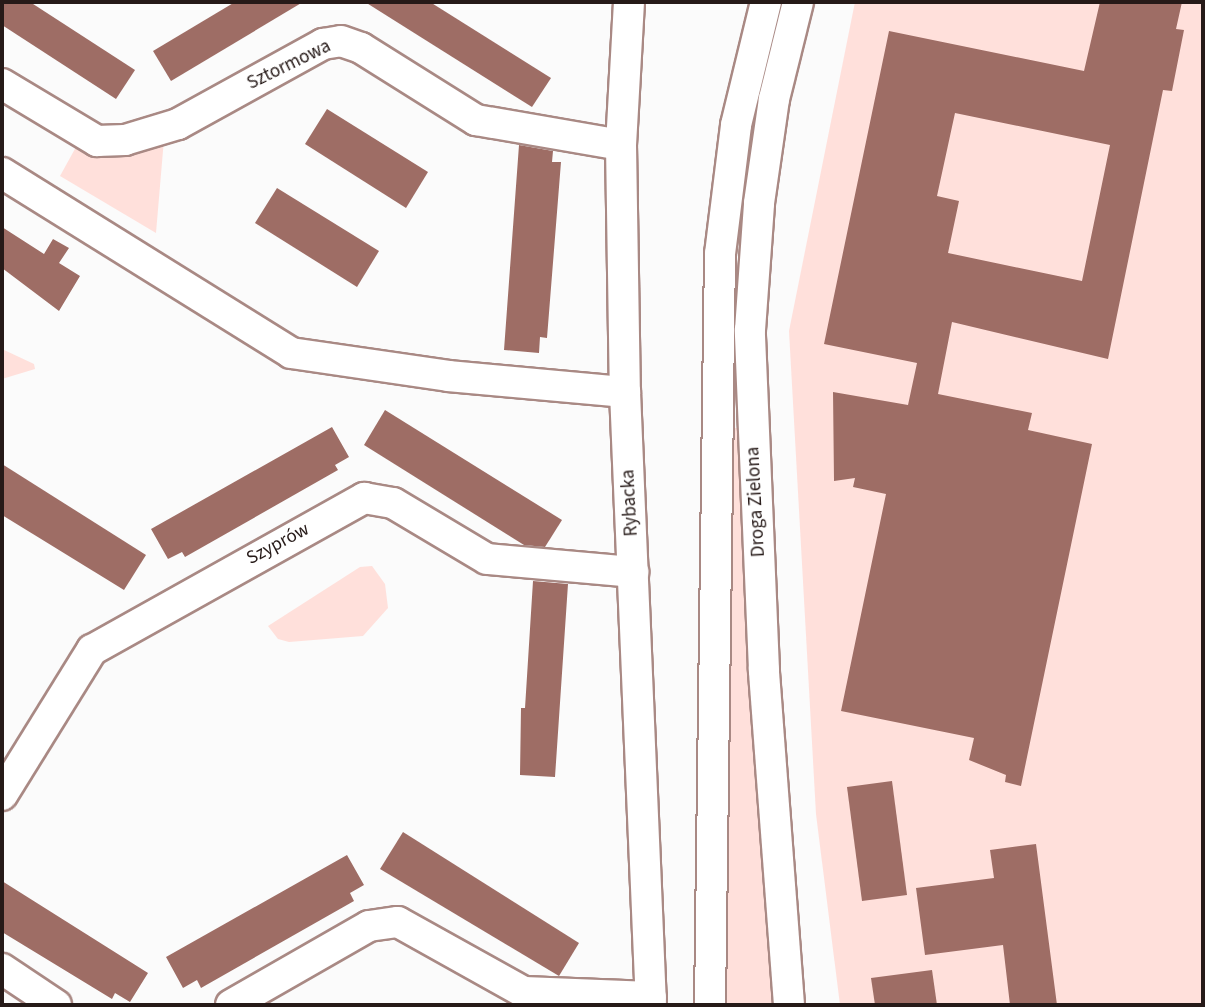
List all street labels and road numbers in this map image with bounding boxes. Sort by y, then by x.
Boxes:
street label: Sztormowa [243,35,335,95]
street label: Droga Zielona [742,446,770,558]
street label: Rybacka [617,469,643,537]
street label: Szyprów [243,518,313,570]

